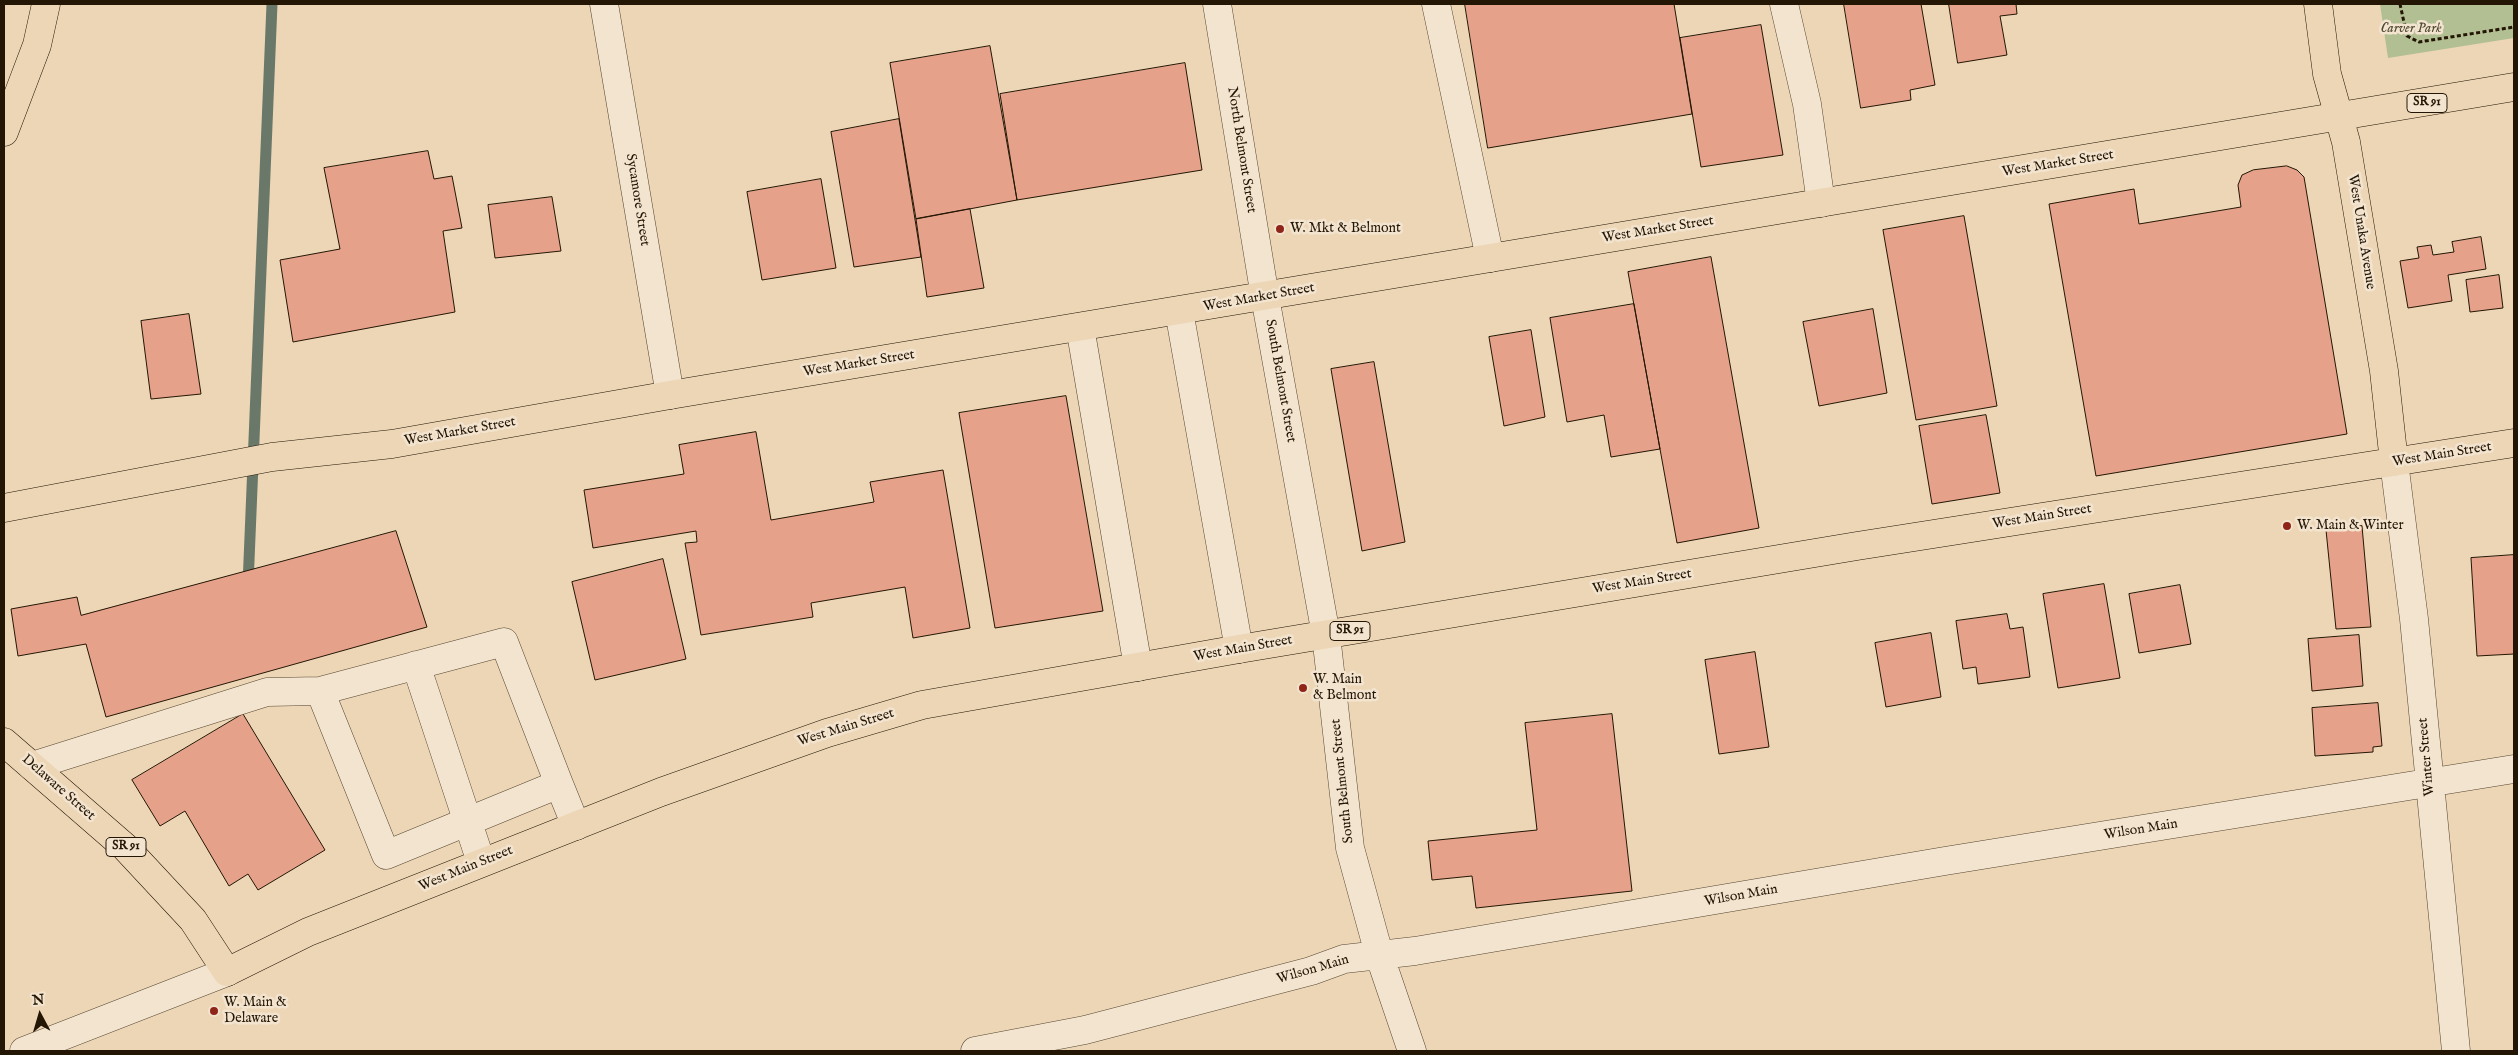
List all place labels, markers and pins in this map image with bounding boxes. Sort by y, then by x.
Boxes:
place label: W. Mkt & Belmont [1290,221,1401,237]
marker: W. Mkt & Belmont [1274,223,1286,235]
place label: W. Main & Winter [2297,518,2404,534]
marker: W. Main & Winter [2281,520,2293,532]
place label: W. Main & Belmont [1313,672,1377,704]
marker: W. Main & Belmont [1297,682,1309,694]
place label: W. Main & Delaware [224,995,287,1028]
marker: W. Main & Delaware [208,1005,220,1017]

